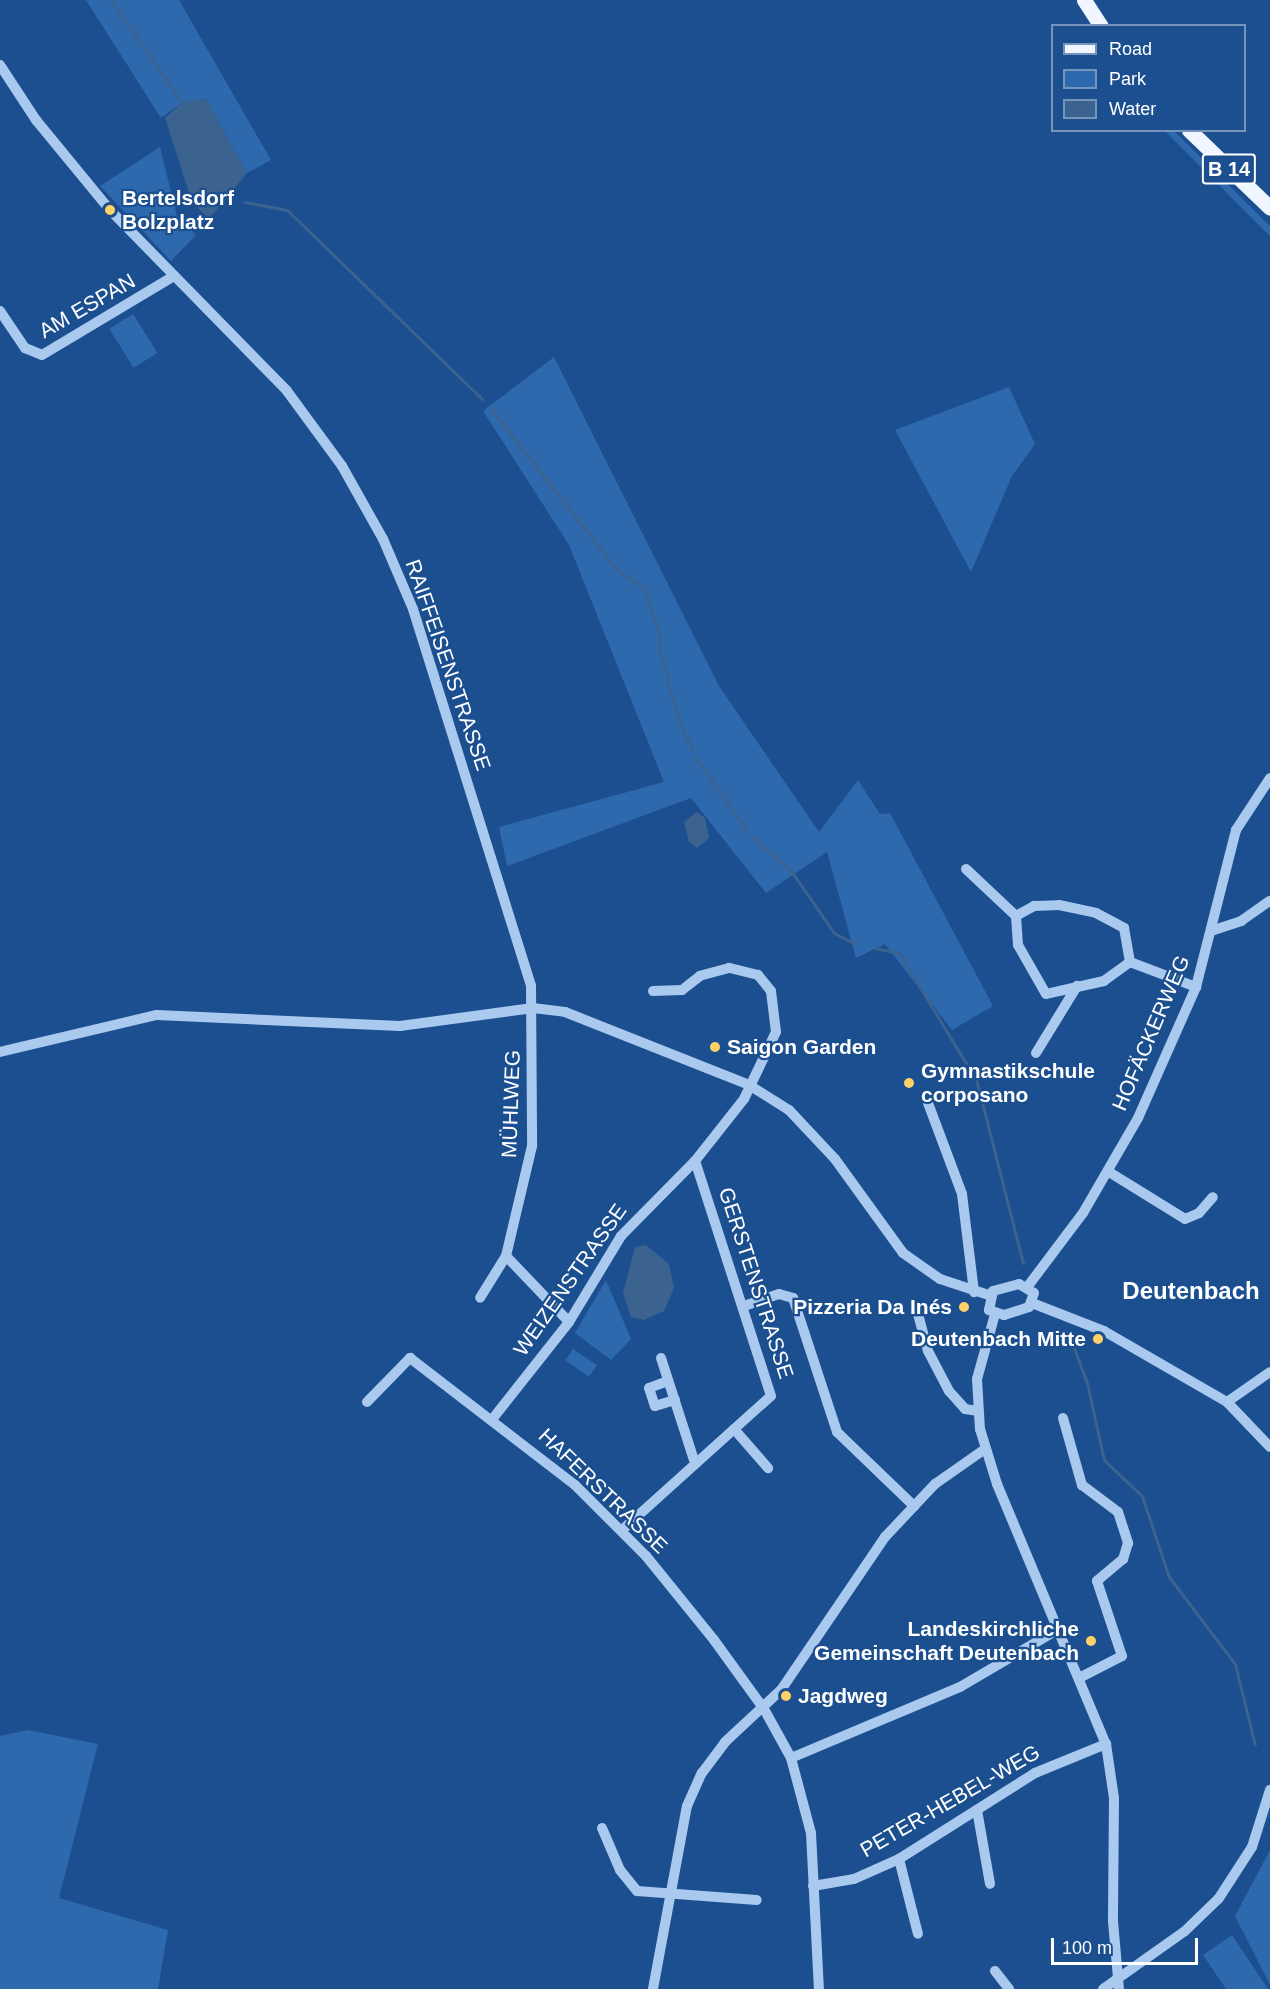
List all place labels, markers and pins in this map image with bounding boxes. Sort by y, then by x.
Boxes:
place label: Bertelsdorf Bolzplatz [122,185,234,235]
marker: Bertelsdorf Bolzplatz [103,203,117,217]
place label: Saigon Garden [727,1034,876,1060]
marker: Saigon Garden [708,1040,722,1054]
place label: Gymnastikschule corposano [921,1058,1095,1108]
marker: Gymnastikschule corposano [902,1076,916,1090]
place label: Pizzeria Da Inés [793,1294,952,1320]
marker: Pizzeria Da Inés [957,1300,971,1314]
place label: Deutenbach Mitte [911,1326,1086,1352]
marker: Deutenbach Mitte [1091,1332,1105,1346]
place label: Landeskirchliche Gemeinschaft Deutenbach [814,1616,1079,1666]
marker: Landeskirchliche Gemeinschaft Deutenbach [1084,1634,1098,1648]
place label: Jagdweg [798,1683,888,1709]
marker: Jagdweg [779,1689,793,1703]

